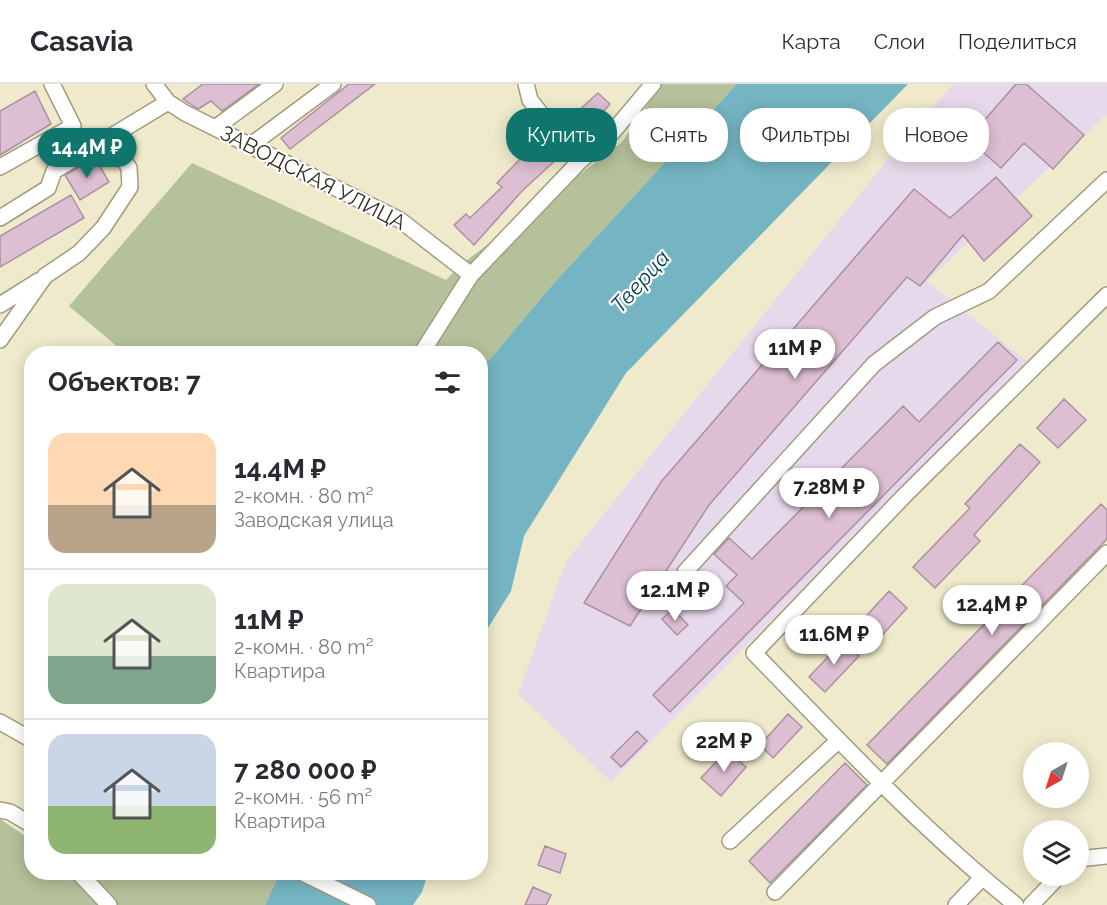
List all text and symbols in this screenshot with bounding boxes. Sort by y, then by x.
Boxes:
text: Casavia [30,25,133,58]
text: Карта [782,29,841,54]
text: Слои [874,29,925,54]
text: Поделиться [958,29,1077,54]
chip: Купить [506,108,617,162]
chip: Снять [629,108,728,162]
chip: Фильтры [740,108,871,162]
chip: Новое [883,108,989,162]
street label: ЗАВОДСКАЯ УЛИЦА [216,120,410,235]
pin: 14.4M ₽ [32,128,142,179]
text: 14.4M ₽ [52,135,122,159]
water label: Тверца [605,244,675,318]
pin: 11M ₽ [753,329,837,380]
text: 11M ₽ [768,336,822,360]
icon: filters [431,366,464,399]
text: Объектов: 7 [48,367,201,397]
text: 14.4M ₽ [234,454,326,484]
icon: home [96,457,168,529]
pin: 7.28M ₽ [774,468,884,519]
text: 7.28M ₽ [793,475,865,499]
text: 2-комн. · 80 m² [234,484,373,508]
text: Заводская улица [234,508,394,532]
pin: 12.1M ₽ [620,571,730,622]
text: 12.1M ₽ [640,578,710,602]
pin: 12.4M ₽ [937,585,1047,636]
text: 12.4M ₽ [957,592,1027,616]
text: 11M ₽ [234,605,304,635]
icon: home [96,608,168,680]
pin: 11.6M ₽ [779,615,889,666]
text: 11.6M ₽ [799,622,869,646]
text: 2-комн. · 80 m² [234,635,373,659]
text: Квартира [234,659,325,683]
pin: 22M ₽ [682,722,766,773]
text: 22M ₽ [696,729,752,753]
north arrow [1023,742,1089,808]
map controls [1023,742,1089,886]
text: 7 280 000 ₽ [234,755,377,785]
icon: home [96,758,168,830]
text: 2-комн. · 56 m² [234,785,372,809]
text: Квартира [234,809,325,833]
button: layers [1023,820,1089,886]

